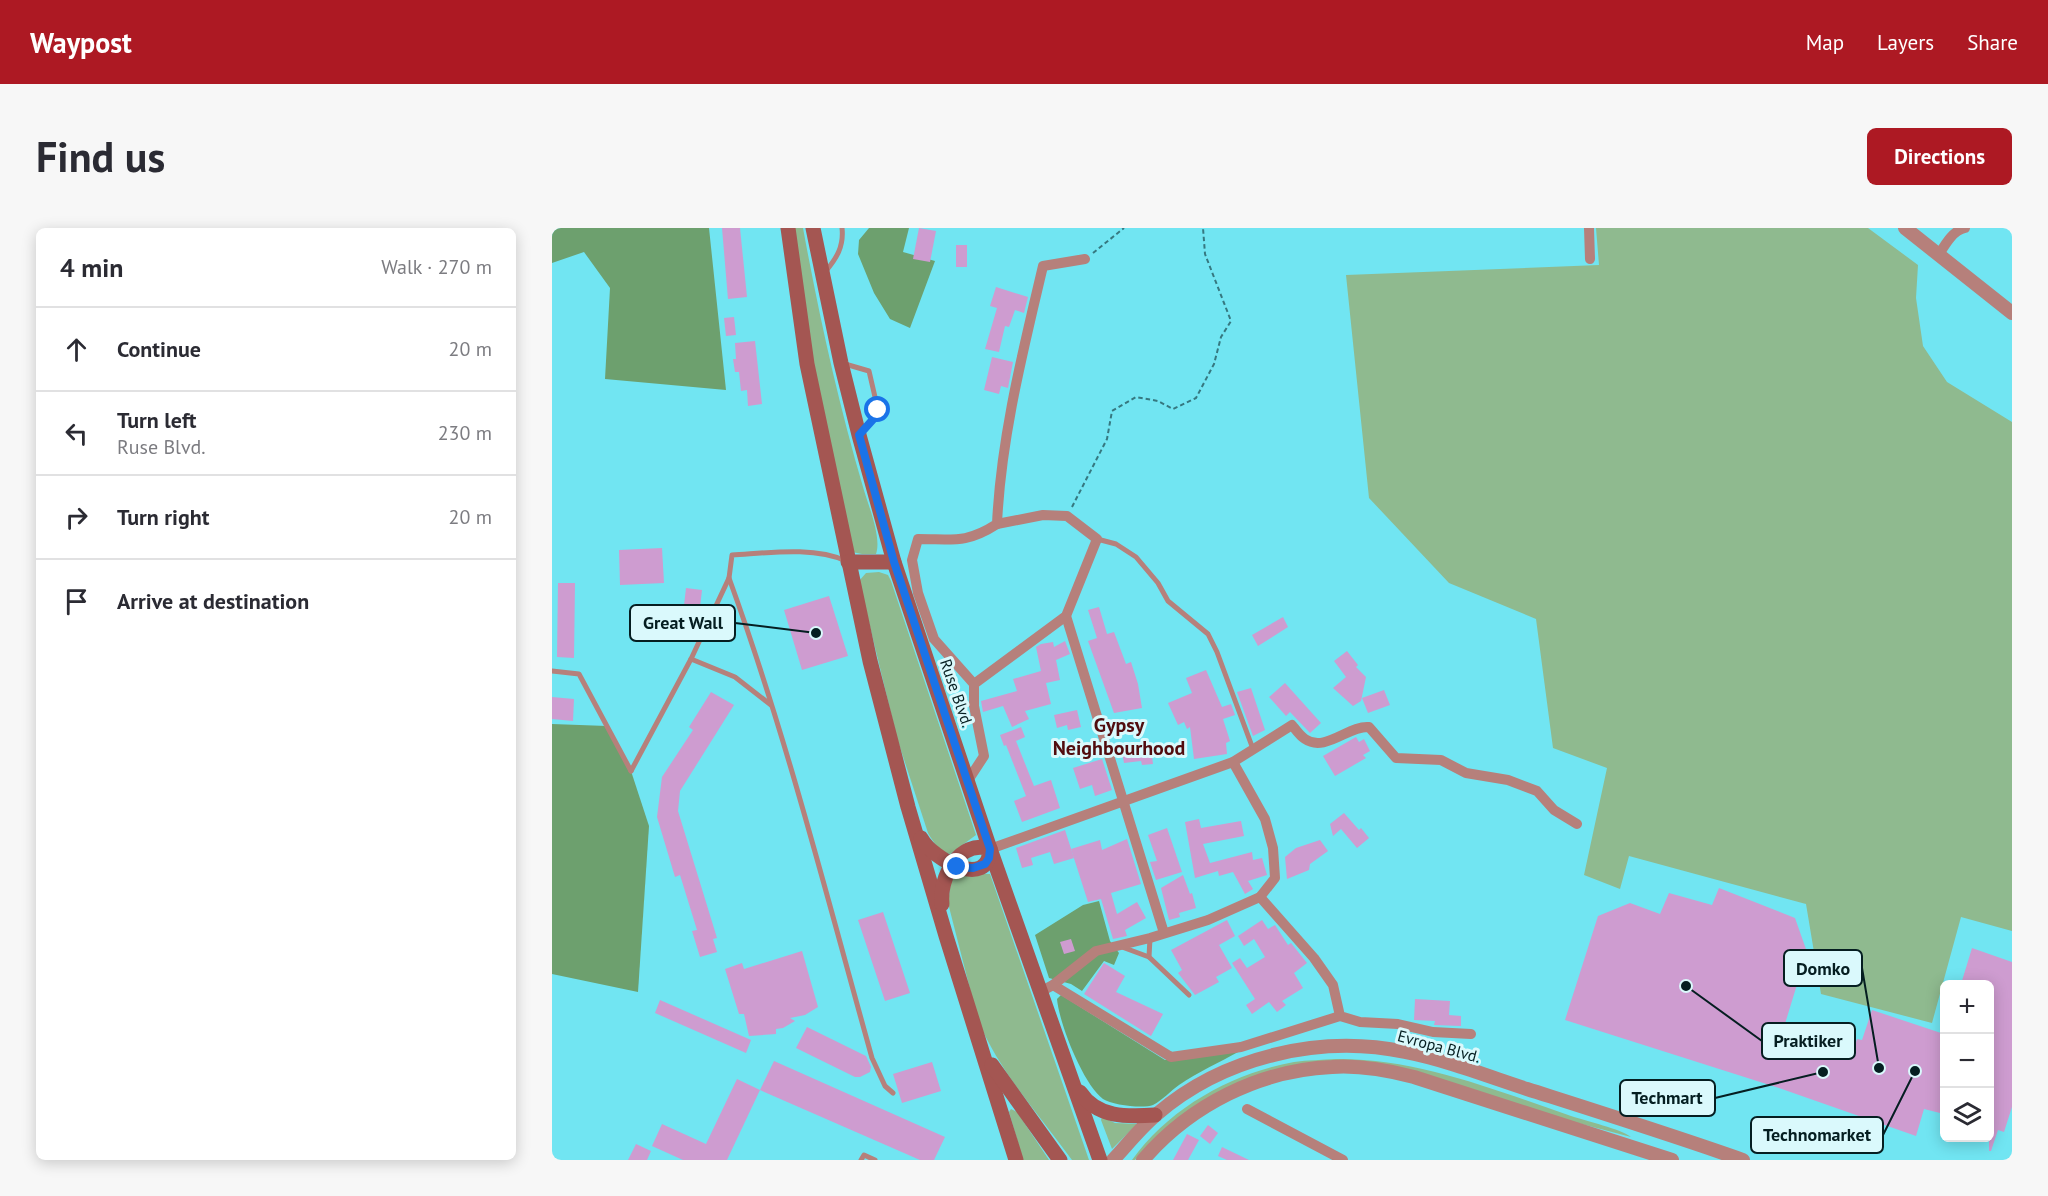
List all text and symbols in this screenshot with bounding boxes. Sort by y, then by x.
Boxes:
text: Waypost [30,24,132,61]
text: Map [1806,29,1844,56]
text: Layers [1877,29,1934,56]
text: Share [1967,29,2018,56]
button: Directions [1867,128,2012,185]
text: Find us [36,129,165,184]
text: 4 min [60,251,123,284]
text: Walk · 270 m [381,254,492,280]
icon: ahead [60,333,93,366]
text: Continue [117,335,201,363]
text: 20 m [449,336,492,362]
route start [864,396,890,422]
text: Turn left [117,406,197,434]
icon: left [60,417,93,450]
text: 230 m [438,420,492,446]
text: Ruse Blvd. [117,434,206,460]
icon: right [60,501,93,534]
text: Turn right [117,503,209,531]
text: 20 m [449,504,492,530]
icon: arrive [60,585,93,618]
text: Arrive at destination [117,587,309,615]
callout: Great Wall [630,605,735,641]
text: Great Wall [643,611,724,634]
street label: Ruse Blvd. [936,656,978,730]
district label: Gypsy Neighbourhood [1053,712,1185,761]
route end [943,853,969,879]
callout: Domko [1784,950,1862,986]
text: Domko [1796,957,1850,980]
map controls [1940,980,1994,1142]
button: + [1940,980,1994,1034]
callout: Praktiker [1762,1023,1855,1059]
street label: Evropa Blvd. [1395,1025,1483,1067]
text: Praktiker [1773,1029,1843,1052]
button: − [1940,1034,1994,1088]
callout: Techmart [1620,1080,1715,1116]
text: Techmart [1631,1086,1703,1109]
button: layers [1940,1088,1994,1142]
callout: Technomarket [1751,1117,1883,1153]
text: Technomarket [1763,1123,1872,1146]

